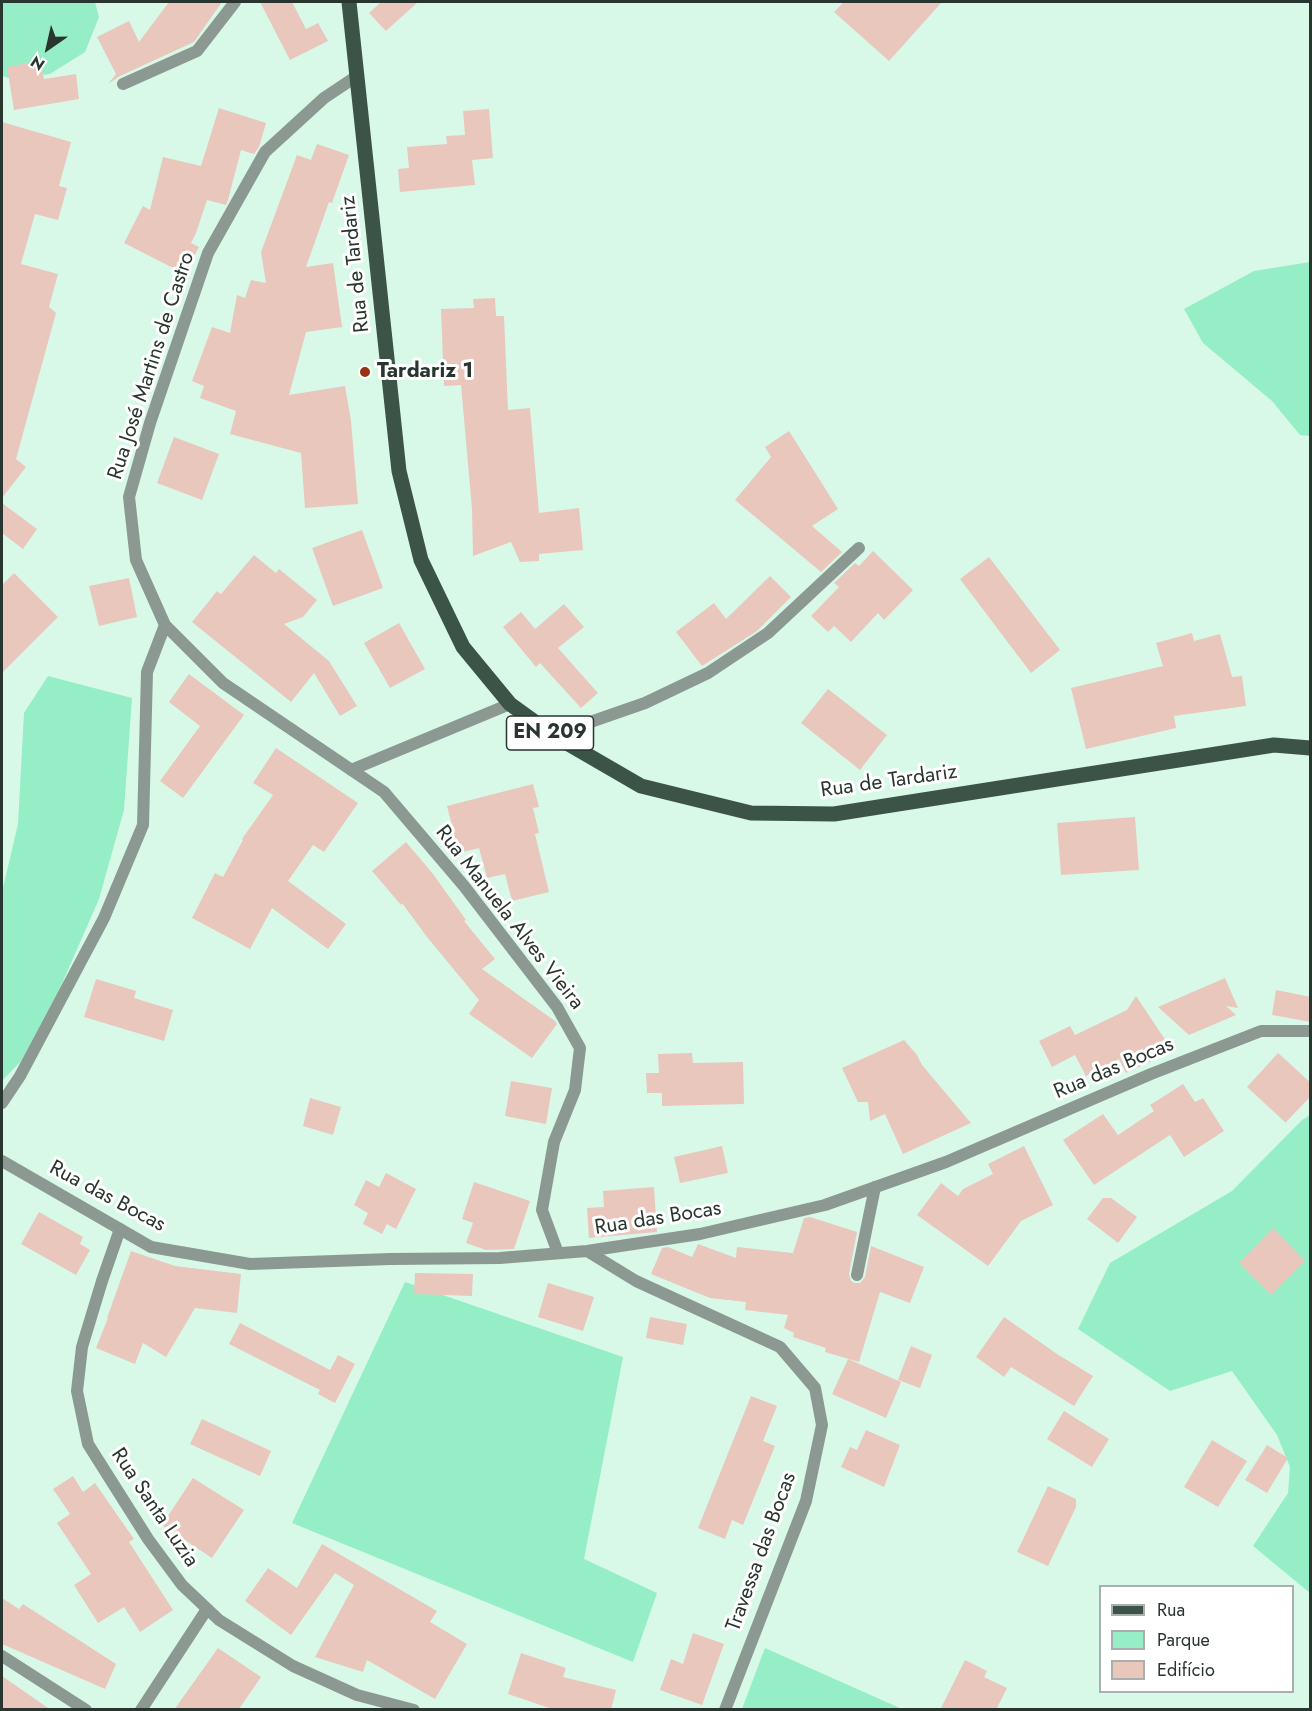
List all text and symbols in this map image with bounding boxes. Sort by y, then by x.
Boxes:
north arrow [18,18,78,78]
text: N [26,50,49,76]
street label: Rua de Tardariz [336,194,376,334]
street label: Rua José Martins de Castro [103,249,201,483]
place label: Tardariz 1 [377,359,473,385]
marker: Tardariz 1 [358,365,372,379]
road number: EN 209 [506,716,594,750]
street label: Rua de Tardariz [819,760,959,804]
street label: Rua Manuela Alves Vieira [429,821,589,1015]
street label: Rua das Bocas [1050,1032,1178,1106]
street label: Rua das Bocas [45,1156,169,1238]
street label: Rua das Bocas [593,1197,723,1241]
street label: Rua Santa Luzia [105,1444,203,1572]
street label: Travessa das Bocas [722,1469,802,1635]
legend [1099,1585,1294,1693]
text: Rua [1157,1597,1185,1623]
text: Parque [1157,1627,1210,1653]
text: Edifício [1157,1657,1215,1683]

